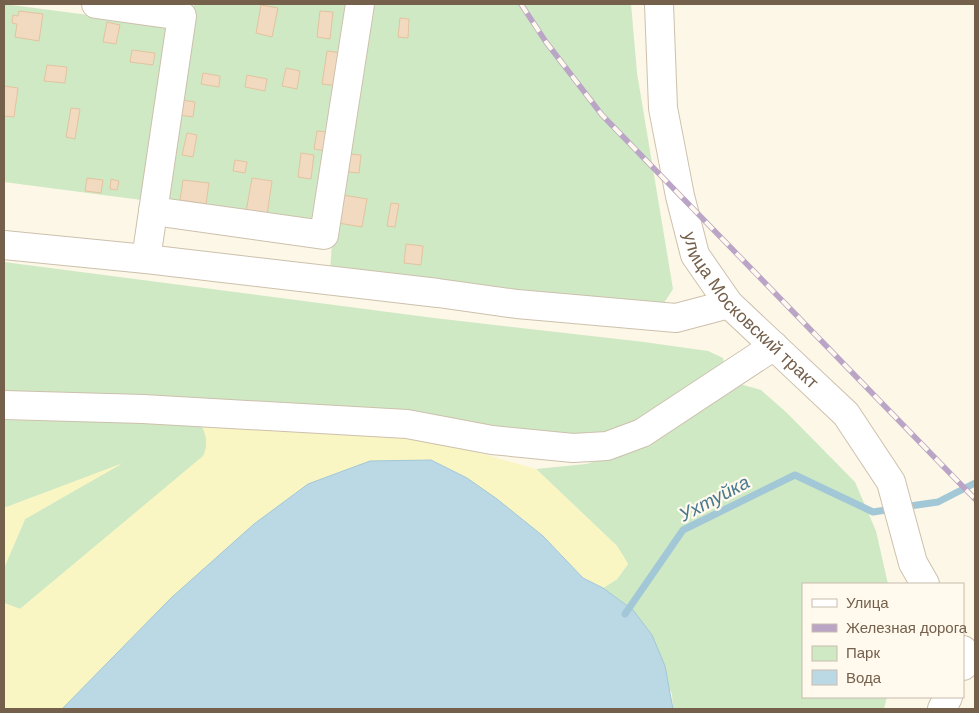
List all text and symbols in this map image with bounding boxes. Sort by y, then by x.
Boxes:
street label: улица Московский тракт [678,229,824,394]
water label: Ухтуйка [674,469,754,528]
legend [802,583,964,698]
text: Улица [846,593,889,613]
text: Железная дорога [846,618,968,638]
text: Парк [846,643,880,663]
text: Вода [846,668,882,688]

